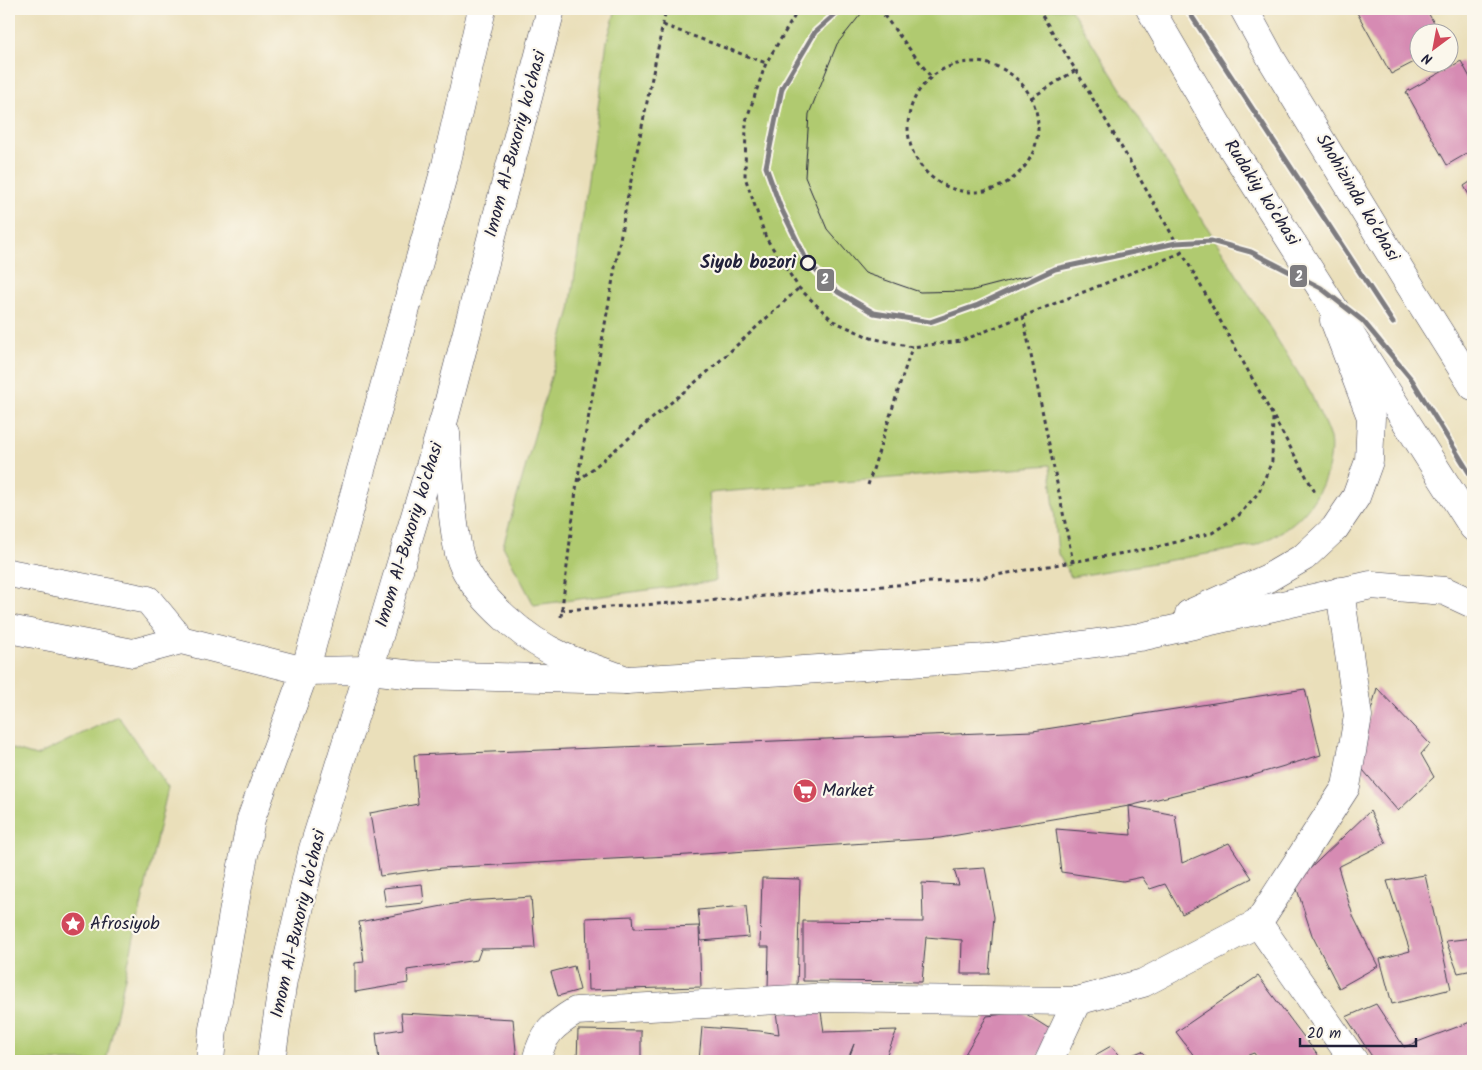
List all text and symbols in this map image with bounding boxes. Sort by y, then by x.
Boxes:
north arrow [1410,22,1460,72]
text: N [1418,46,1437,70]
street label: Imom Al-Buxoriy ko'chasi [477,47,555,241]
street label: Shohizinda ko'chasi [1307,128,1407,268]
street label: Rudakiy ko'chasi [1216,134,1307,253]
place label: Siyob bozori [700,249,796,278]
marker: Siyob bozori [800,255,816,271]
line badge: 2 [1289,264,1308,288]
text: 2 [1295,266,1303,288]
line badge: 2 [816,268,835,292]
text: 2 [821,269,829,291]
street label: Imom Al-Buxoriy ko'chasi [368,438,452,631]
place label: Market [822,777,875,806]
supermarket icon: Market [792,778,818,804]
street label: Imom Al-Buxoriy ko'chasi [263,826,335,1021]
place label: Afrosiyob [90,910,160,939]
place icon: Afrosiyob [60,911,86,937]
scale bar [1300,1015,1416,1047]
text: 20 m [1307,1022,1341,1046]

